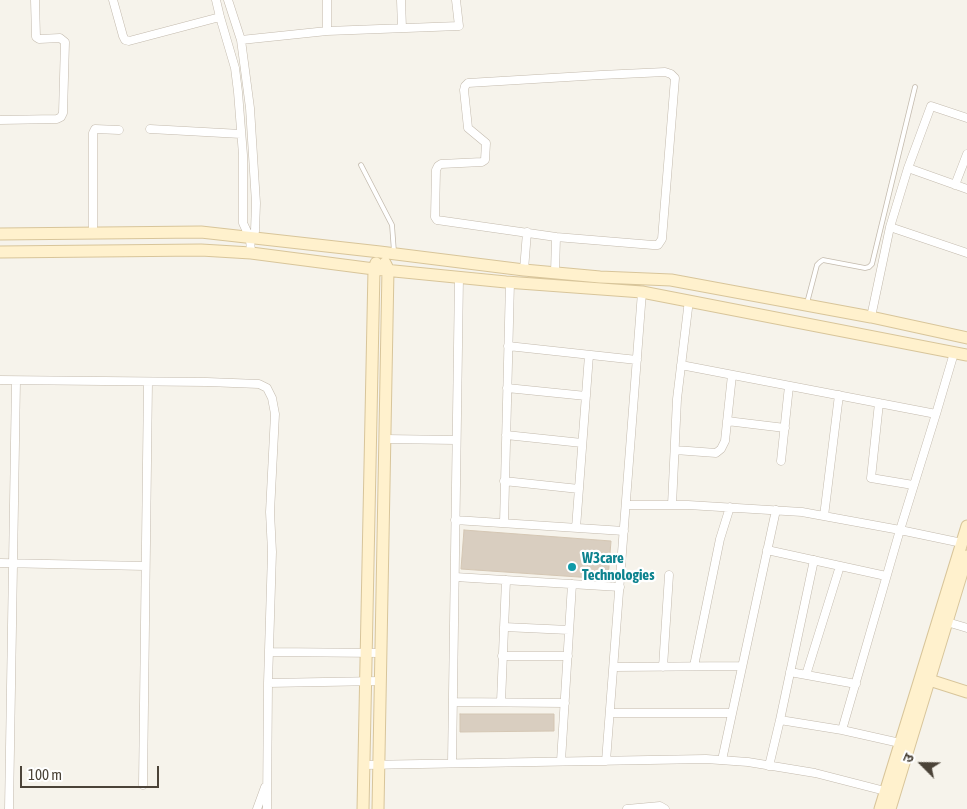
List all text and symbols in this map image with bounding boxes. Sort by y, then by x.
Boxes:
place label: W3care Technologies [582,549,654,584]
marker: W3care Technologies [566,561,578,573]
north arrow [897,739,947,789]
text: उ [899,751,917,765]
scale bar [22,756,161,788]
text: 100 m [28,766,62,783]

